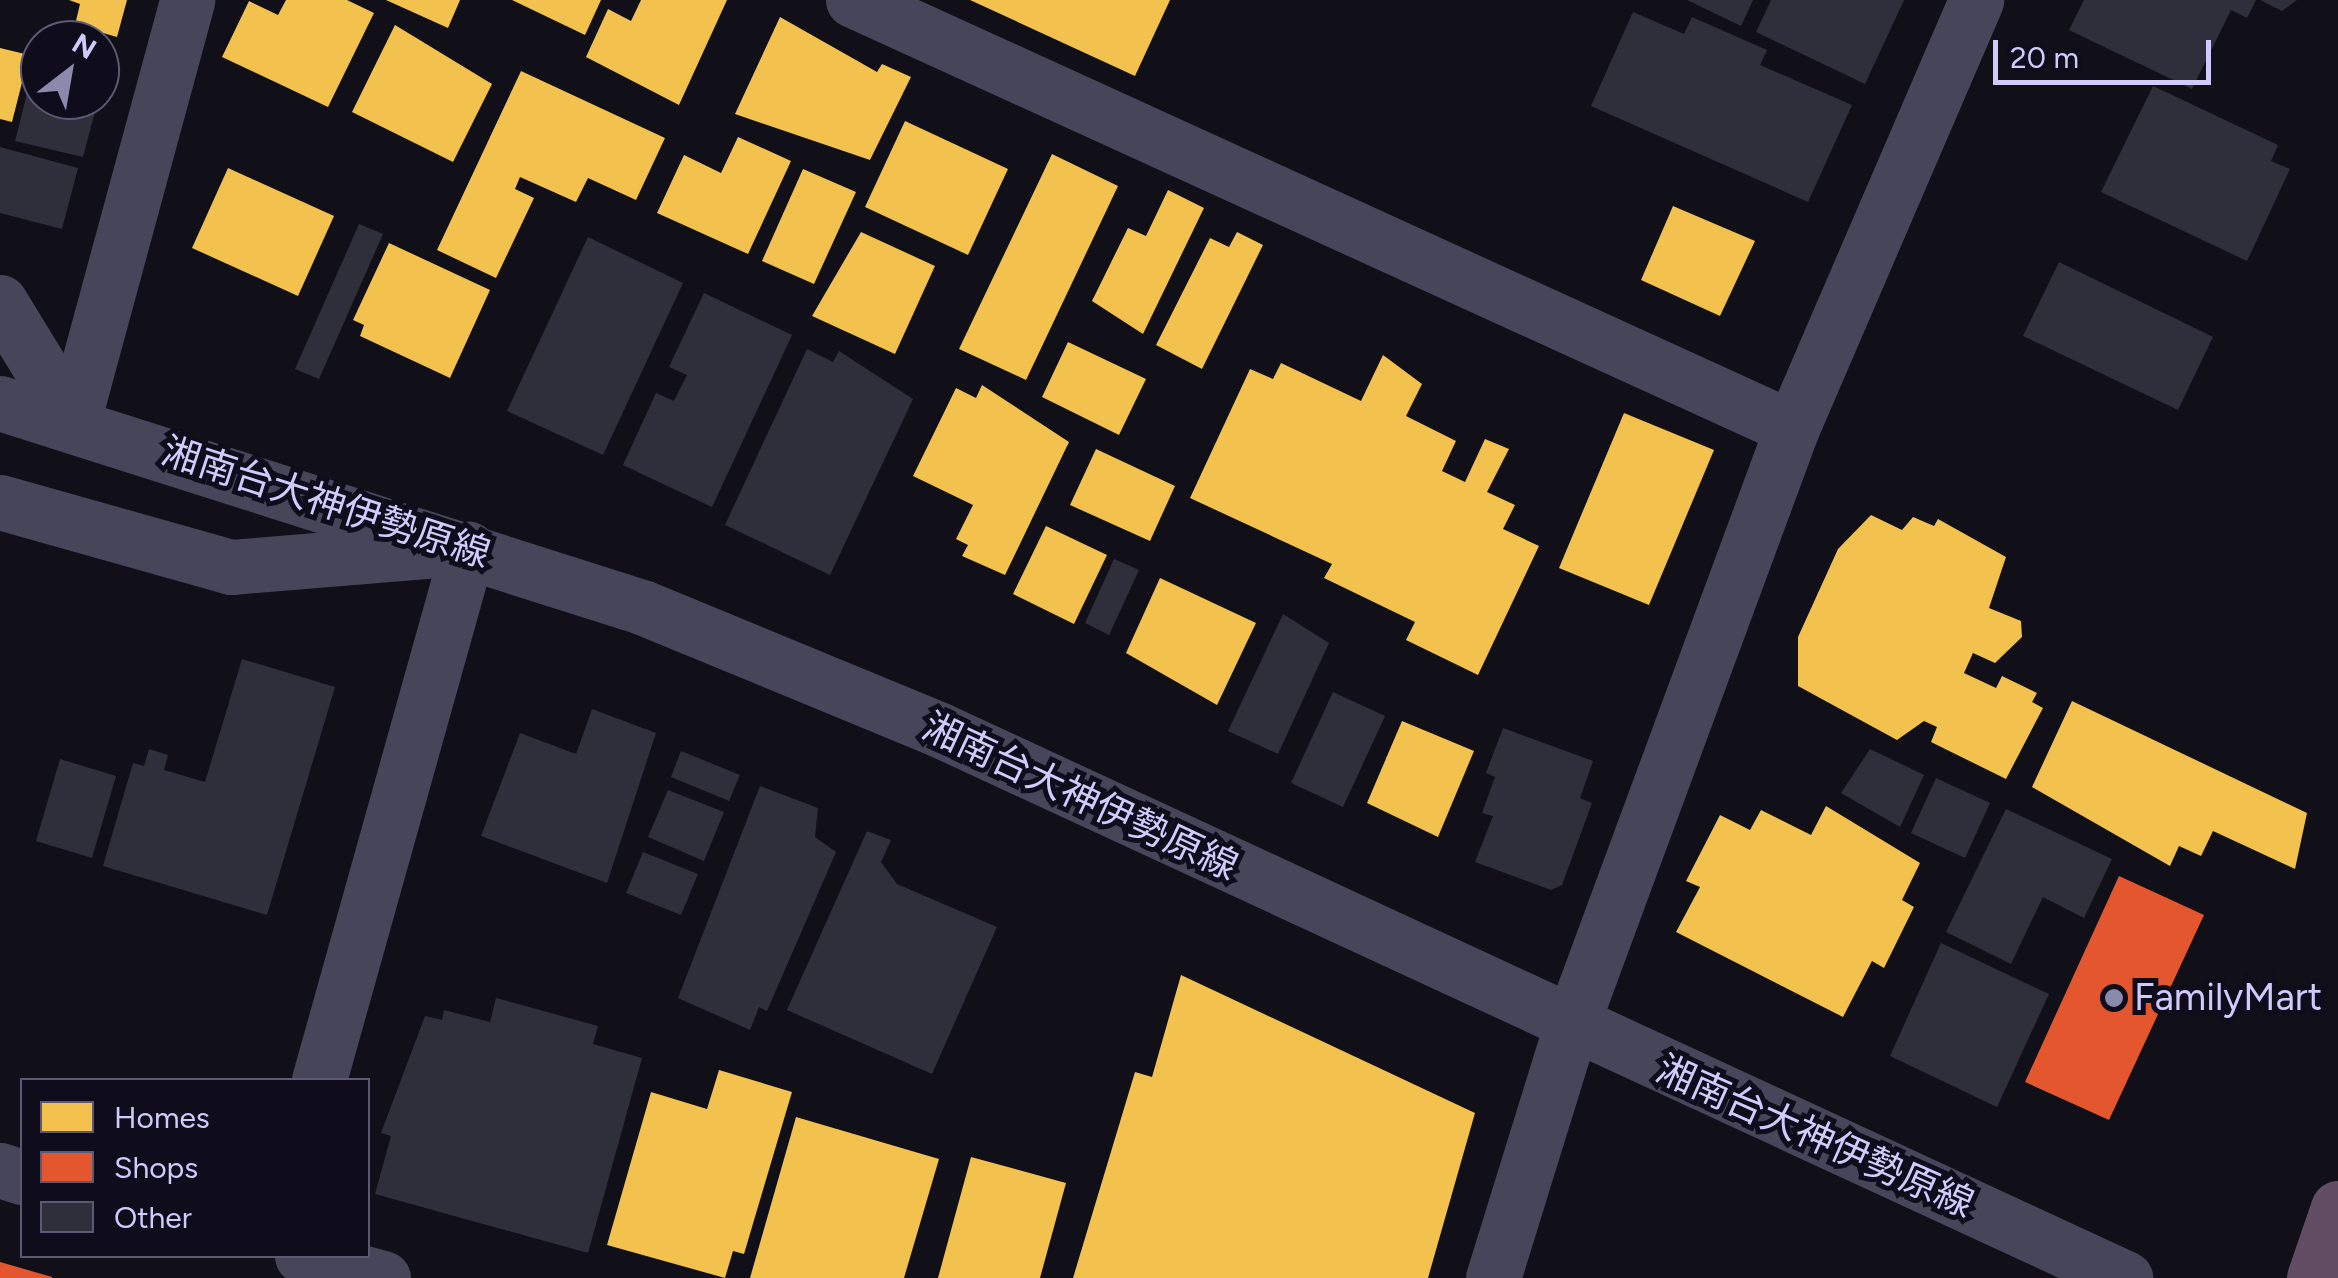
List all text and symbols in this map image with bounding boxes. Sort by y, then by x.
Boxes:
north arrow [20,20,120,120]
scale bar [1998,20,2216,82]
text: N [66,26,102,66]
text: 20 m [2010,39,2079,76]
street label: 湘南台大神伊勢原線 [156,428,496,578]
street label: 湘南台大神伊勢原線 [915,704,1245,890]
place label: FamilyMart [2134,975,2322,1021]
marker: FamilyMart [2103,987,2125,1009]
street label: 湘南台大神伊勢原線 [1650,1047,1980,1227]
legend [20,1078,370,1258]
text: Homes [114,1099,210,1136]
text: Shops [114,1149,198,1186]
text: Other [114,1199,192,1236]

